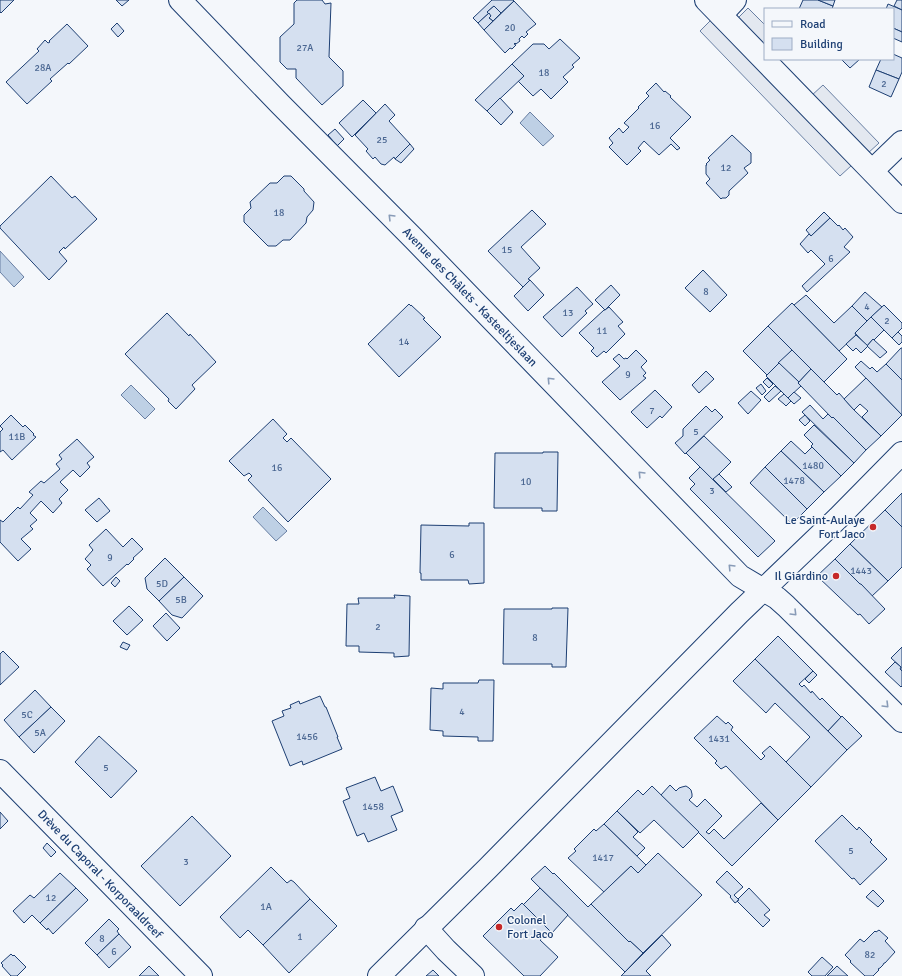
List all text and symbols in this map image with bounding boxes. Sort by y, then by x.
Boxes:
legend [764,8,894,60]
text: Road [800,17,826,32]
house number: 20 [505,22,515,34]
text: Building [800,37,843,52]
house number: 27A [297,42,313,54]
house number: 28A [35,62,51,74]
house number: 18 [539,67,549,79]
house number: 2 [881,78,887,90]
house number: 16 [650,120,660,132]
house number: 25 [377,134,387,146]
house number: 12 [721,162,731,174]
house number: 18 [274,207,284,219]
one-way arrow [388,214,396,222]
street label: Avenue des Châlets - Kasteeltjeslaan [399,225,540,370]
house number: 15 [502,244,512,256]
house number: 6 [828,253,834,265]
house number: 8 [703,286,709,298]
house number: 4 [864,301,870,313]
house number: 13 [563,307,573,319]
house number: 2 [884,315,890,327]
house number: 11 [597,325,607,337]
house number: 14 [399,336,410,348]
house number: 9 [625,369,631,381]
one-way arrow [547,377,555,385]
house number: 7 [649,405,655,417]
house number: 5 [693,426,699,438]
house number: 11B [9,431,25,443]
house number: 1480 [802,460,824,472]
house number: 16 [272,462,282,474]
one-way arrow [638,471,646,479]
house number: 1478 [783,475,805,487]
house number: 10 [521,476,531,488]
house number: 3 [709,485,715,497]
place label: Le Saint-Aulaye Fort Jaco [785,513,865,542]
marker: Le Saint-Aulaye Fort Jaco [868,522,878,532]
house number: 6 [449,549,455,561]
house number: 9 [107,552,113,564]
one-way arrow [729,564,736,572]
house number: 1443 [850,565,872,577]
place label: Il Giardino [775,569,828,584]
marker: Il Giardino [831,571,841,581]
house number: 5D [156,578,168,590]
house number: 5B [175,594,187,606]
one-way arrow [789,608,797,616]
house number: 2 [375,621,381,633]
house number: 8 [532,632,538,644]
one-way arrow [881,700,889,708]
house number: 4 [459,706,465,718]
house number: 5C [21,709,33,721]
house number: 5A [34,727,46,739]
house number: 1456 [296,731,318,743]
house number: 1431 [708,733,730,745]
house number: 5 [103,762,109,774]
house number: 1458 [362,801,384,813]
street label: Drève du Caporal - Korporaaldreef [34,807,166,943]
house number: 5 [848,845,854,857]
house number: 1417 [592,852,614,864]
house number: 3 [183,856,189,868]
house number: 12 [46,892,56,904]
house number: 1A [260,901,272,913]
place label: Colonel Fort Jaco [507,913,554,942]
marker: Colonel Fort Jaco [494,922,504,932]
house number: 1 [297,931,303,943]
house number: 8 [99,933,105,945]
house number: 6 [111,946,117,958]
house number: 82 [865,949,875,961]

